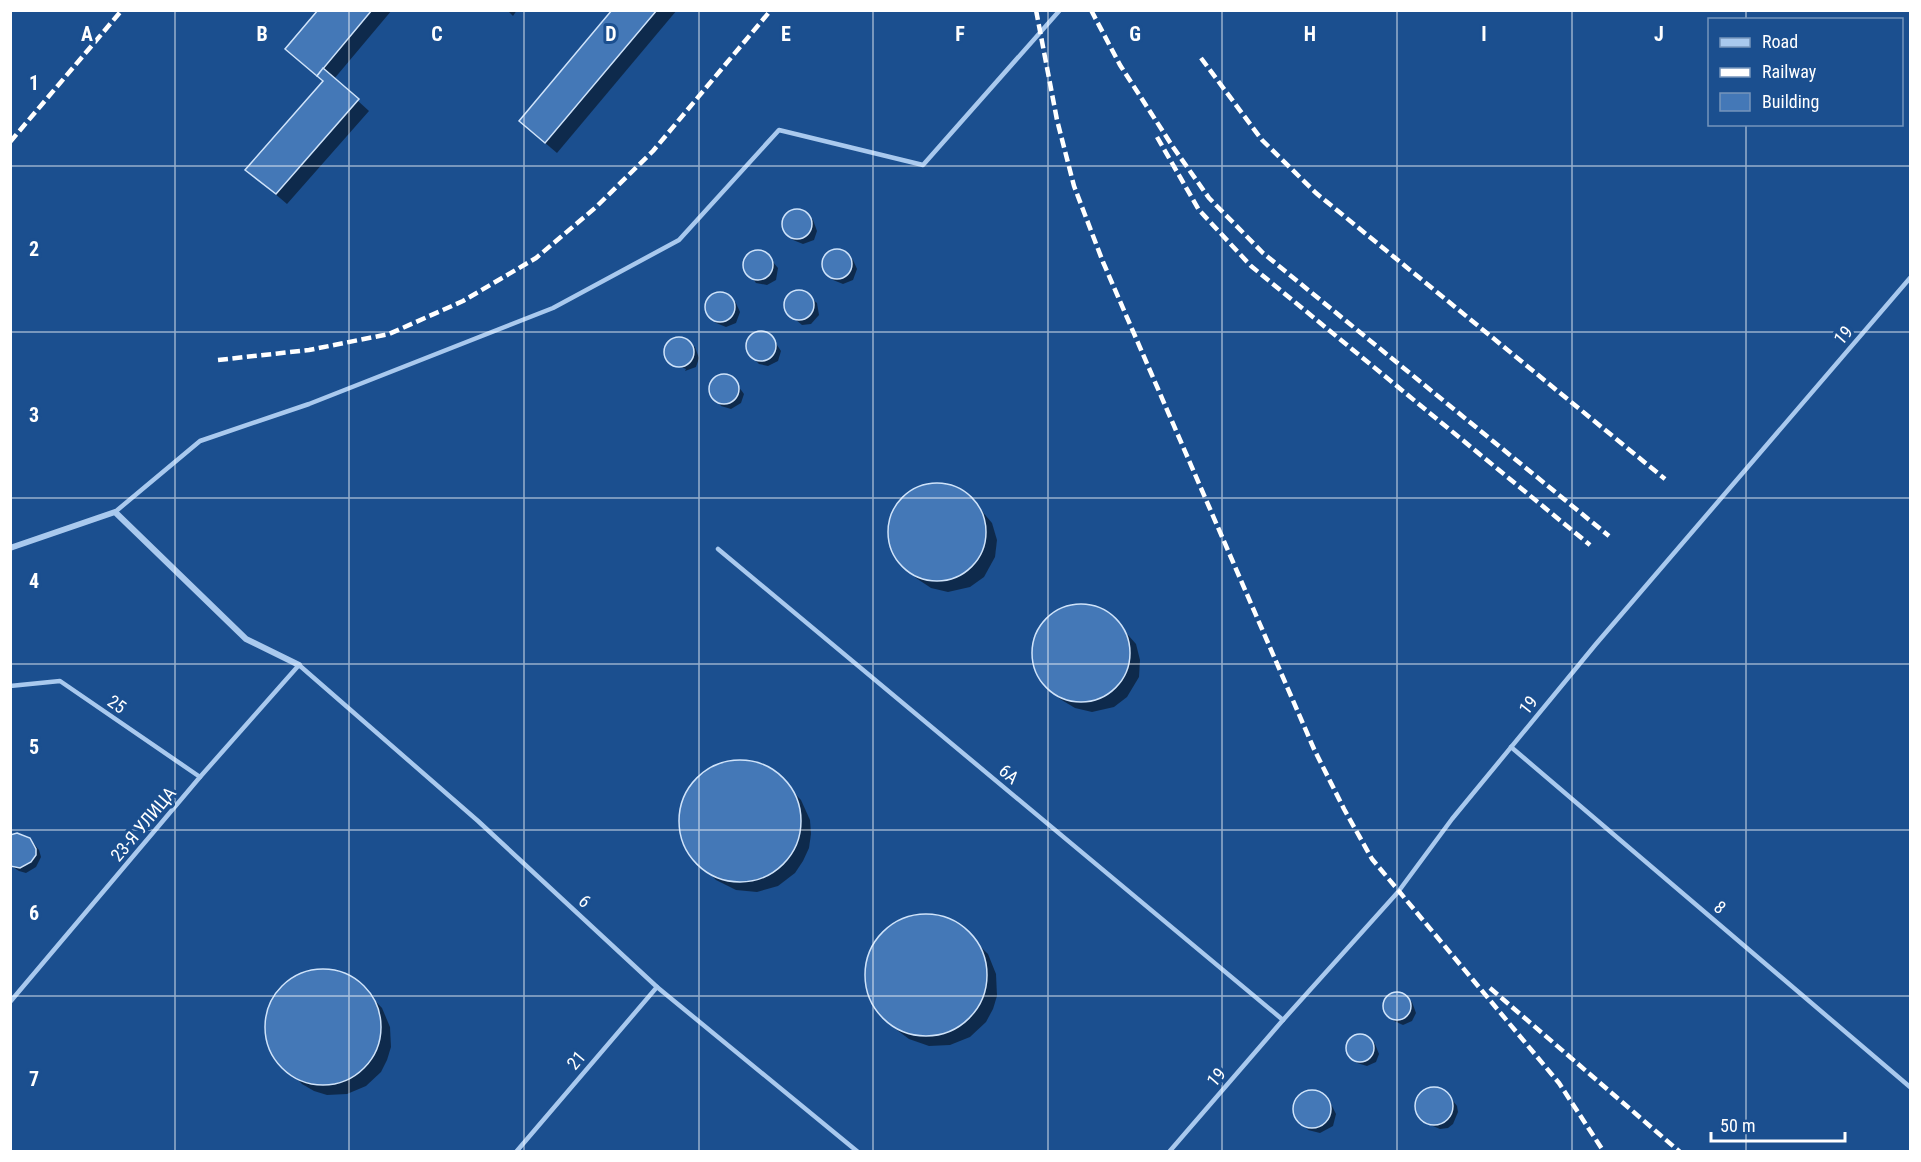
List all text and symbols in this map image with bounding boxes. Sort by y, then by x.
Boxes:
legend [1708,18,1903,126]
text: A [81,22,93,46]
text: B [256,22,268,46]
text: C [431,22,443,46]
text: D [605,22,617,46]
text: E [781,22,791,46]
text: F [955,22,965,46]
text: G [1129,22,1141,46]
text: H [1304,22,1316,46]
text: I [1481,22,1487,46]
text: J [1654,22,1664,46]
text: Road [1762,31,1798,52]
text: Railway [1762,61,1817,82]
text: 1 [29,71,39,95]
text: Building [1762,91,1819,112]
text: 2 [29,237,39,261]
street label: 19 [1829,321,1857,349]
text: 3 [29,403,39,427]
text: 4 [29,569,39,593]
street label: 25 [104,690,130,718]
street label: 19 [1514,691,1542,719]
text: 5 [29,735,39,759]
street label: 6A [995,760,1024,789]
street label: 23-Я УЛИЦА [106,782,180,865]
street label: 6 [575,890,595,912]
street label: 8 [1710,896,1730,918]
text: 6 [29,901,39,925]
street label: 21 [562,1046,590,1074]
street label: 19 [1202,1063,1230,1091]
text: 7 [29,1067,39,1091]
scale bar [1711,1105,1844,1143]
text: 50 m [1720,1115,1755,1136]

